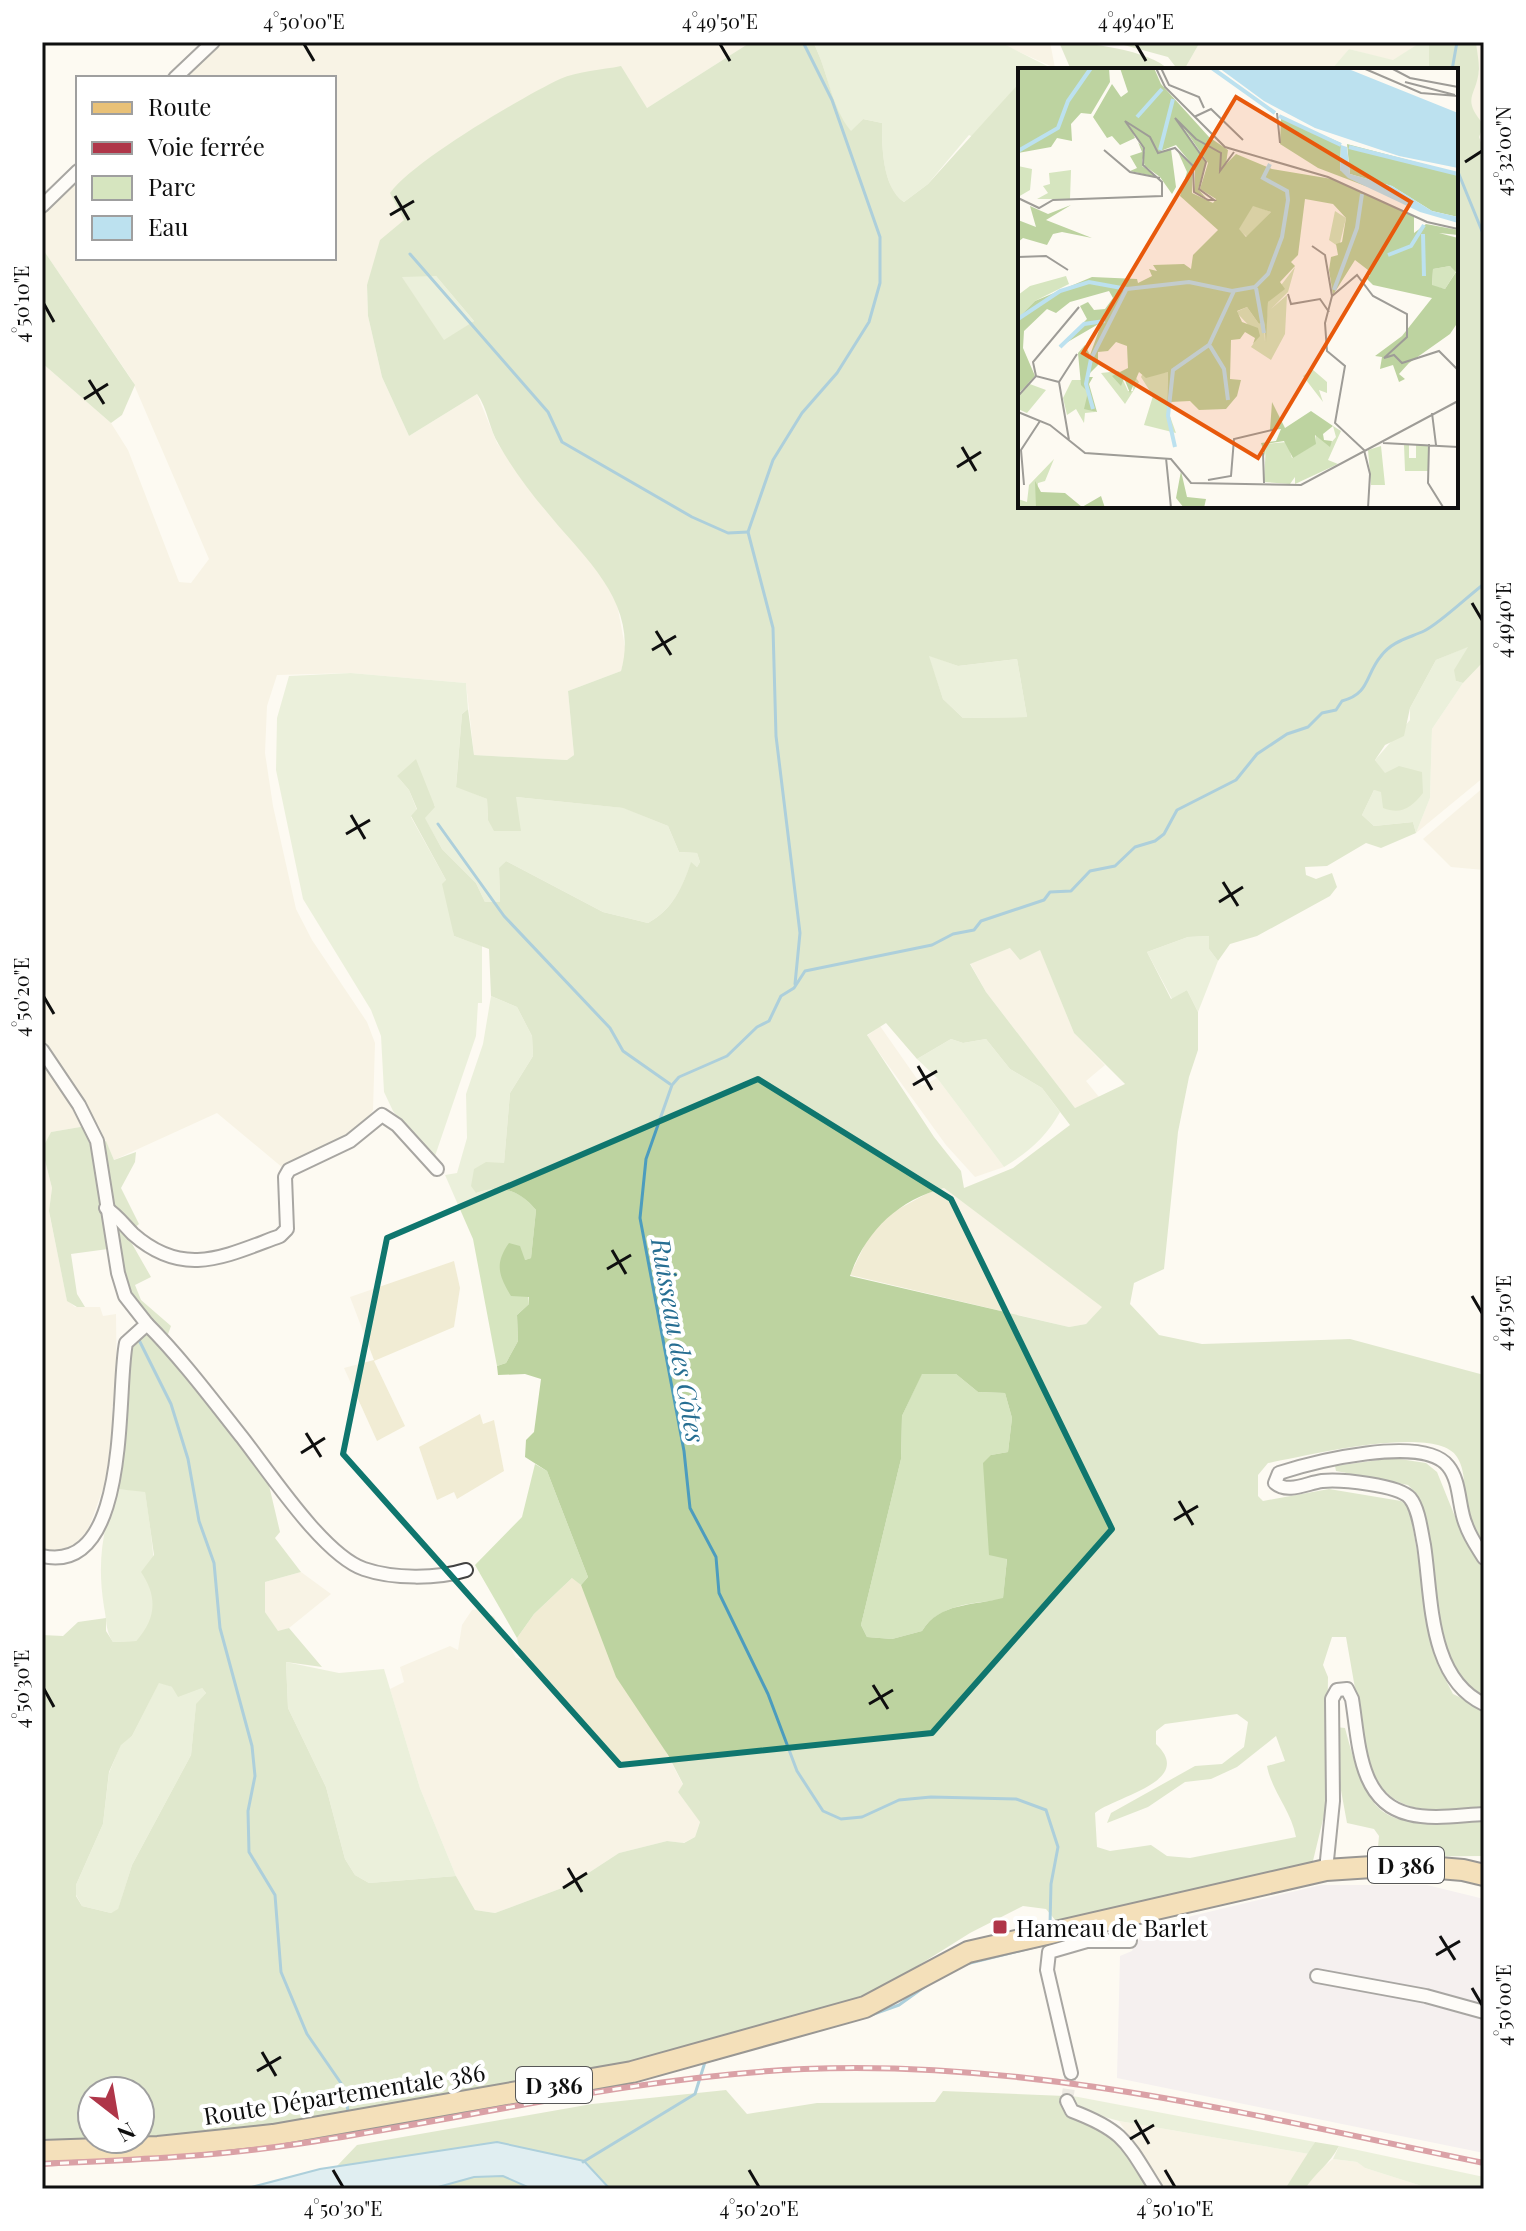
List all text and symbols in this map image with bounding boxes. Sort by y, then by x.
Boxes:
text: 4°50'00"E [263,7,345,34]
text: 4°49'50"E [682,7,758,34]
text: 4°49'40"E [1098,7,1174,34]
inset map [1018,68,1458,508]
legend [76,76,336,260]
text: Route [148,90,211,122]
text: 45°32'00"N [1489,106,1516,196]
text: Voie ferrée [147,130,265,162]
text: Parc [148,170,196,202]
text: Eau [148,210,189,242]
text: 4°50'10"E [7,265,34,343]
text: 4°49'40"E [1489,582,1516,658]
text: 4°50'20"E [7,957,34,1037]
water label: Ruisseau des Côtes [644,1234,714,1445]
text: 4°49'50"E [1489,1275,1516,1351]
text: 4°50'30"E [7,1650,34,1728]
road number: D 386 [1368,1847,1444,1883]
place label: Hameau de Barlet [1016,1911,1208,1943]
marker: Hameau de Barlet [991,1918,1009,1936]
text: 4°50'00"E [1489,1964,1516,2046]
street label: Route Départementale 386 [201,2055,487,2131]
road number: D 386 [516,2067,592,2103]
north arrow [76,2075,156,2155]
text: N [112,2116,141,2150]
text: 4°50'30"E [304,2194,382,2221]
text: 4°50'20"E [719,2194,799,2221]
text: 4°50'10"E [1136,2194,1214,2221]

